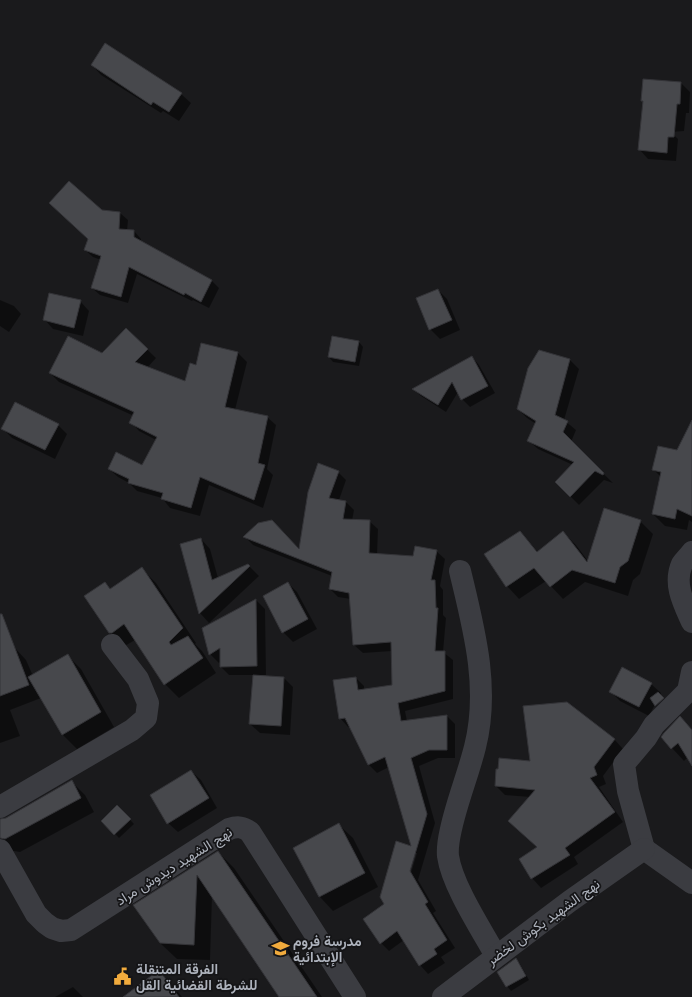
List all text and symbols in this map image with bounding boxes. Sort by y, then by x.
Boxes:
street label: نهج الشهيد ديدوش مراد [113,824,237,911]
street label: نهج الشهيد بكوش لخضر [483,876,604,971]
place label: مدرسة فروم الإبتدائية [293,933,362,967]
school or university icon: مدرسة فروم الإبتدائية [270,939,290,959]
place label: الفرقة المتنقلة للشرطة القضائية القل [136,961,257,994]
public building icon: الفرقة المتنقلة للشرطة القضائية القل [113,967,133,987]

